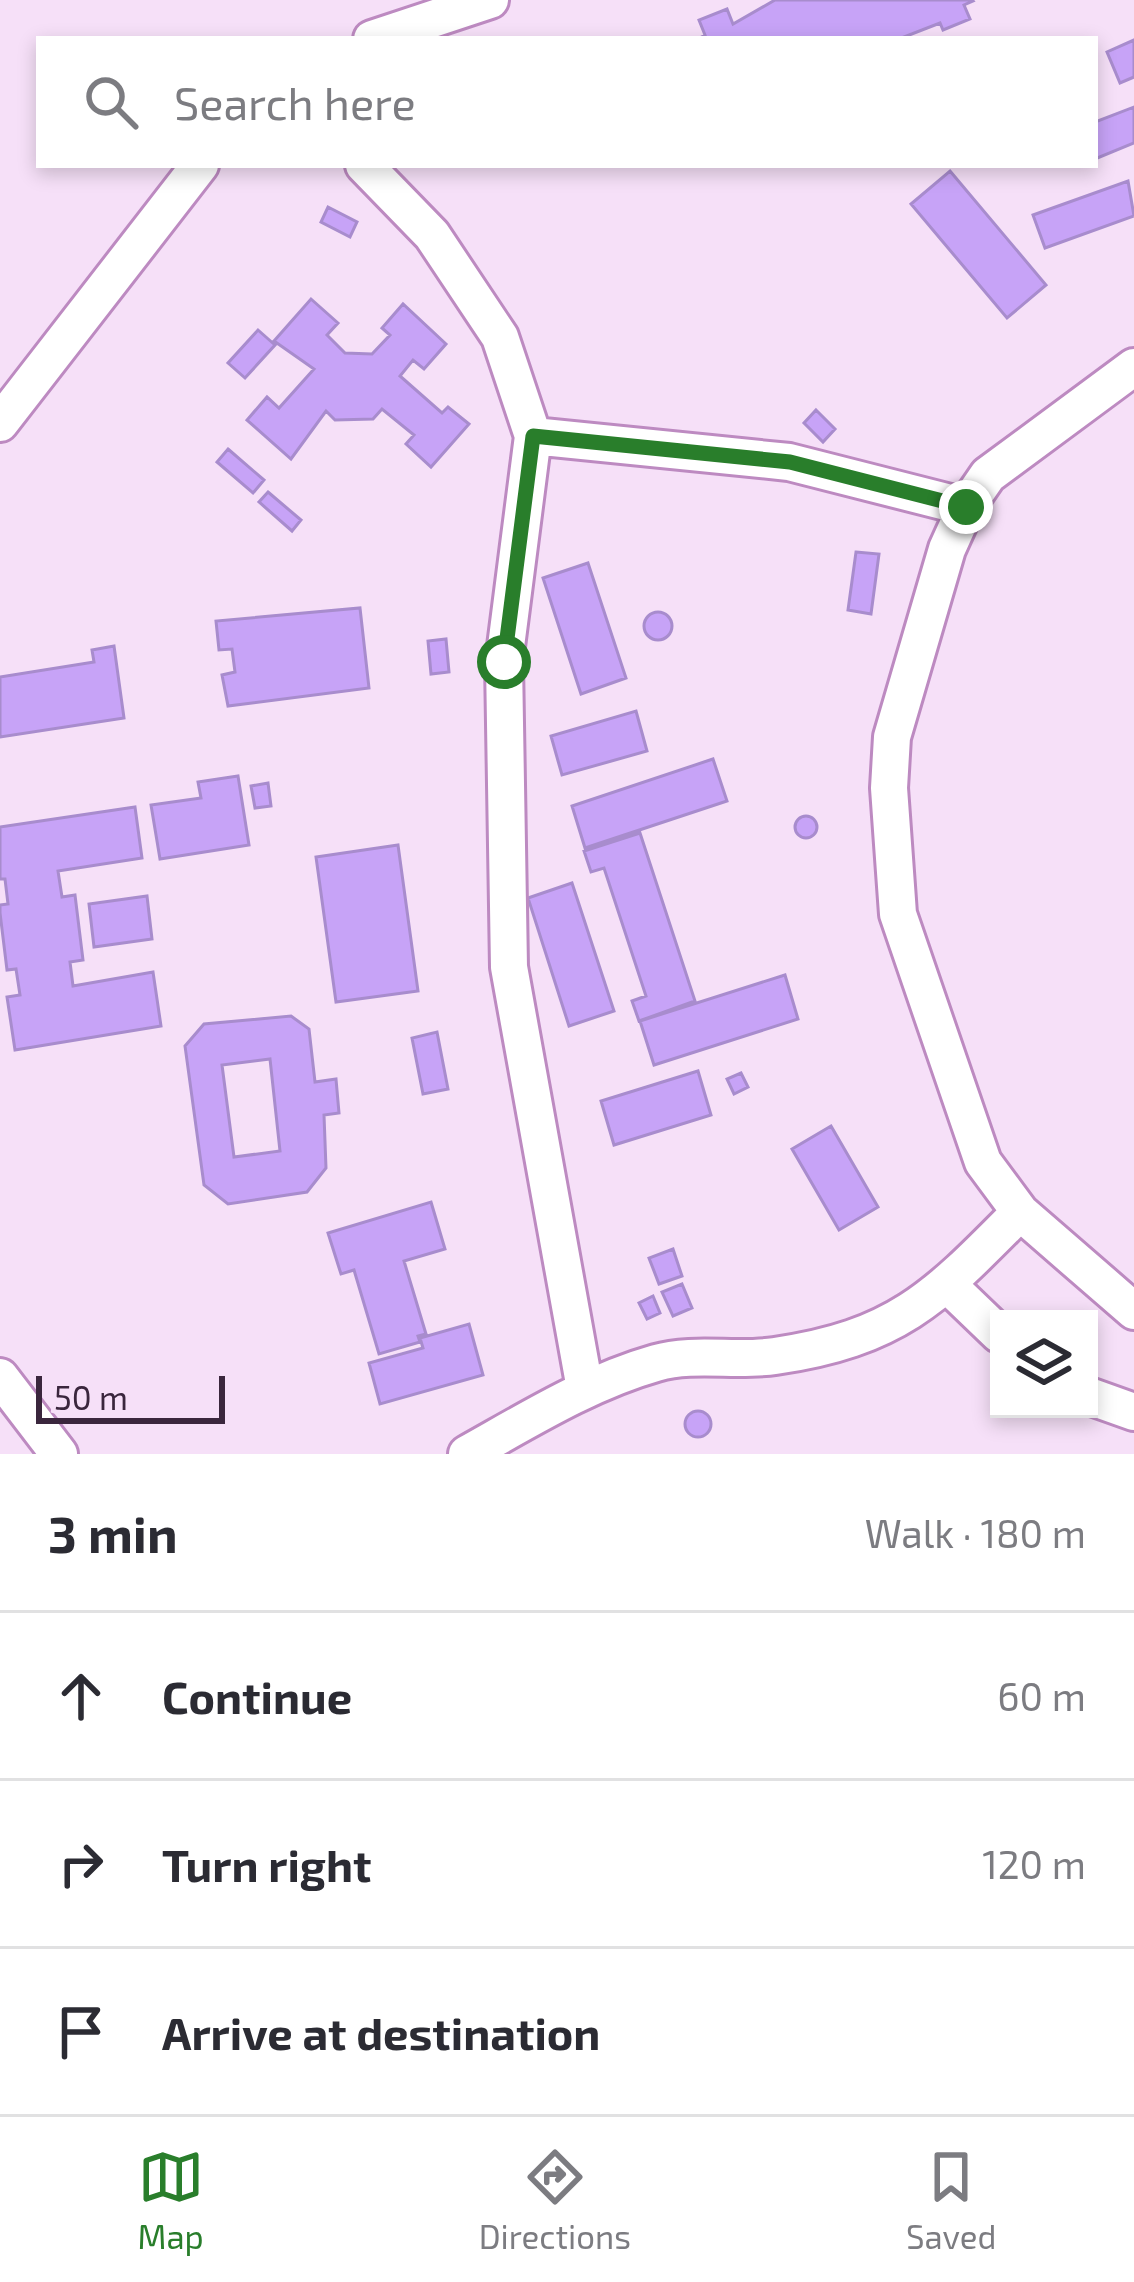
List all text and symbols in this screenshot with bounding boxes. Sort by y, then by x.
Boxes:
search box [36,36,1098,168]
icon: search [78,69,144,135]
text: Search here [174,75,416,129]
route end [939,480,993,534]
route start [477,635,531,689]
map controls [990,1310,1098,1418]
button: layers [990,1310,1098,1418]
scale bar [36,1370,225,1423]
text: 50 m [54,1377,128,1417]
text: 3 min [48,1502,178,1563]
text: Walk · 180 m [865,1509,1086,1556]
icon: ahead [48,1663,114,1729]
text: Continue [162,1669,352,1723]
text: 60 m [997,1672,1086,1719]
icon: right [48,1831,114,1897]
text: Turn right [162,1837,371,1891]
text: 120 m [982,1840,1086,1887]
icon: arrive [48,1999,114,2065]
text: Arrive at destination [162,2005,600,2059]
tab: Map [138,2144,204,2256]
tab: Directions [479,2144,631,2256]
tab: Saved [906,2144,996,2256]

